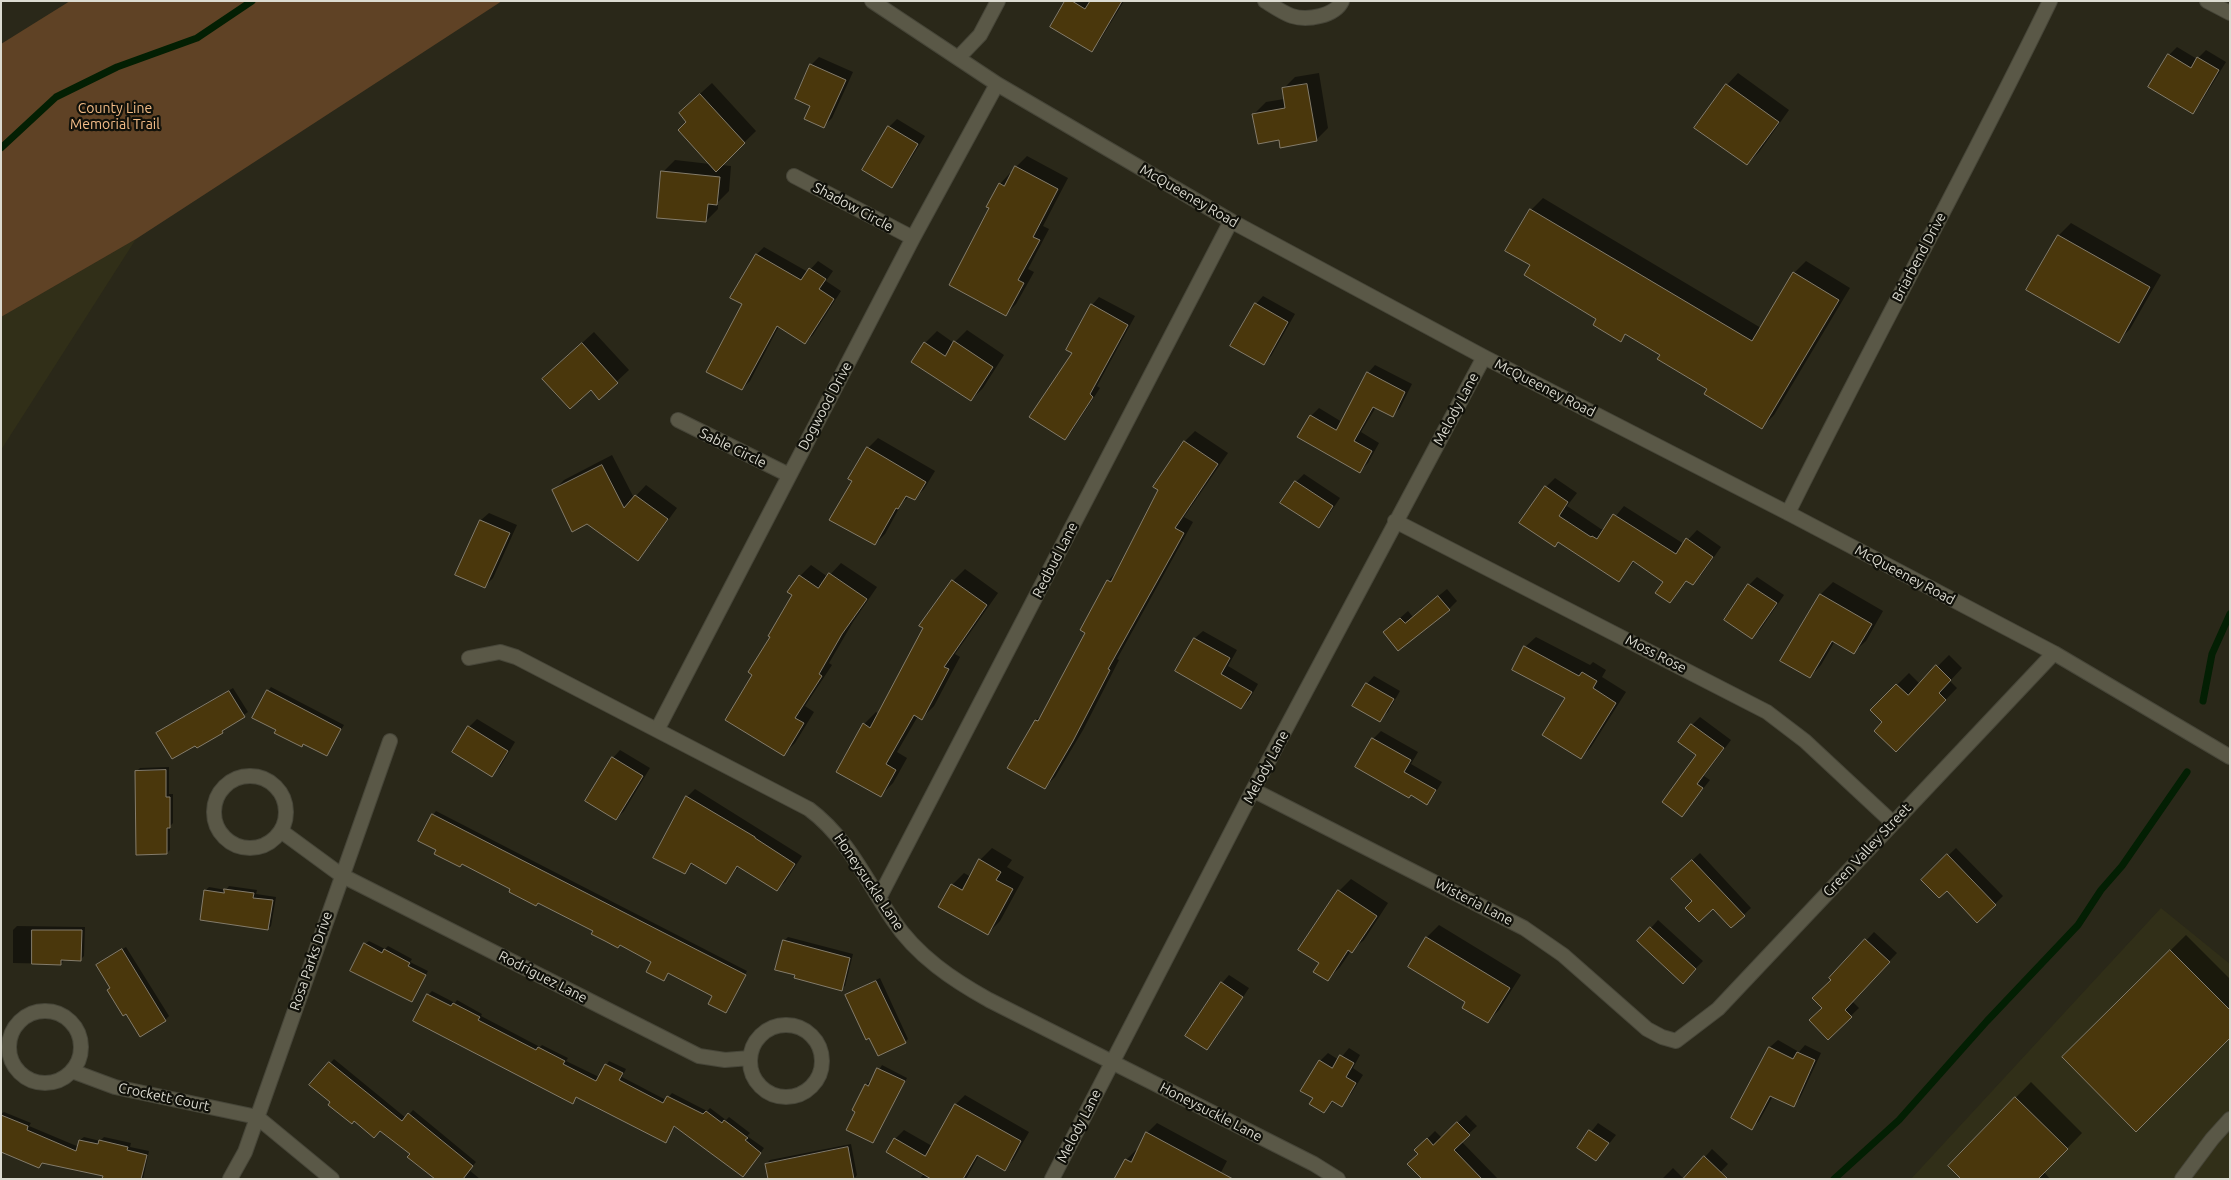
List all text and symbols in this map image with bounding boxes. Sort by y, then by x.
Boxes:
park label: County Line Memorial Trail [70,100,160,132]
street label: McQueeney Road [1137,161,1241,231]
street label: Shadow Circle [810,179,896,235]
street label: Briarbend Drive [1888,210,1950,304]
street label: McQueeney Road [1492,355,1598,421]
street label: Dogwood Drive [795,359,855,453]
street label: Melody Lane [1430,370,1482,448]
street label: Sable Circle [697,425,769,471]
street label: Redbud Lane [1029,520,1081,600]
street label: McQueeney Road [1852,542,1958,608]
street label: Moss Rose [1623,631,1689,677]
street label: Melody Lane [1240,728,1292,806]
street label: Green Valley Street [1820,800,1914,900]
street label: Honeysuckle Lane [831,831,907,933]
street label: Wisteria Lane [1432,875,1516,929]
street label: Rosa Parks Drive [286,909,336,1013]
street label: Rodriguez Lane [496,947,590,1007]
street label: Crockett Court [117,1079,211,1115]
street label: Honeysuckle Lane [1157,1079,1265,1145]
street label: Melody Lane [1053,1087,1105,1165]

